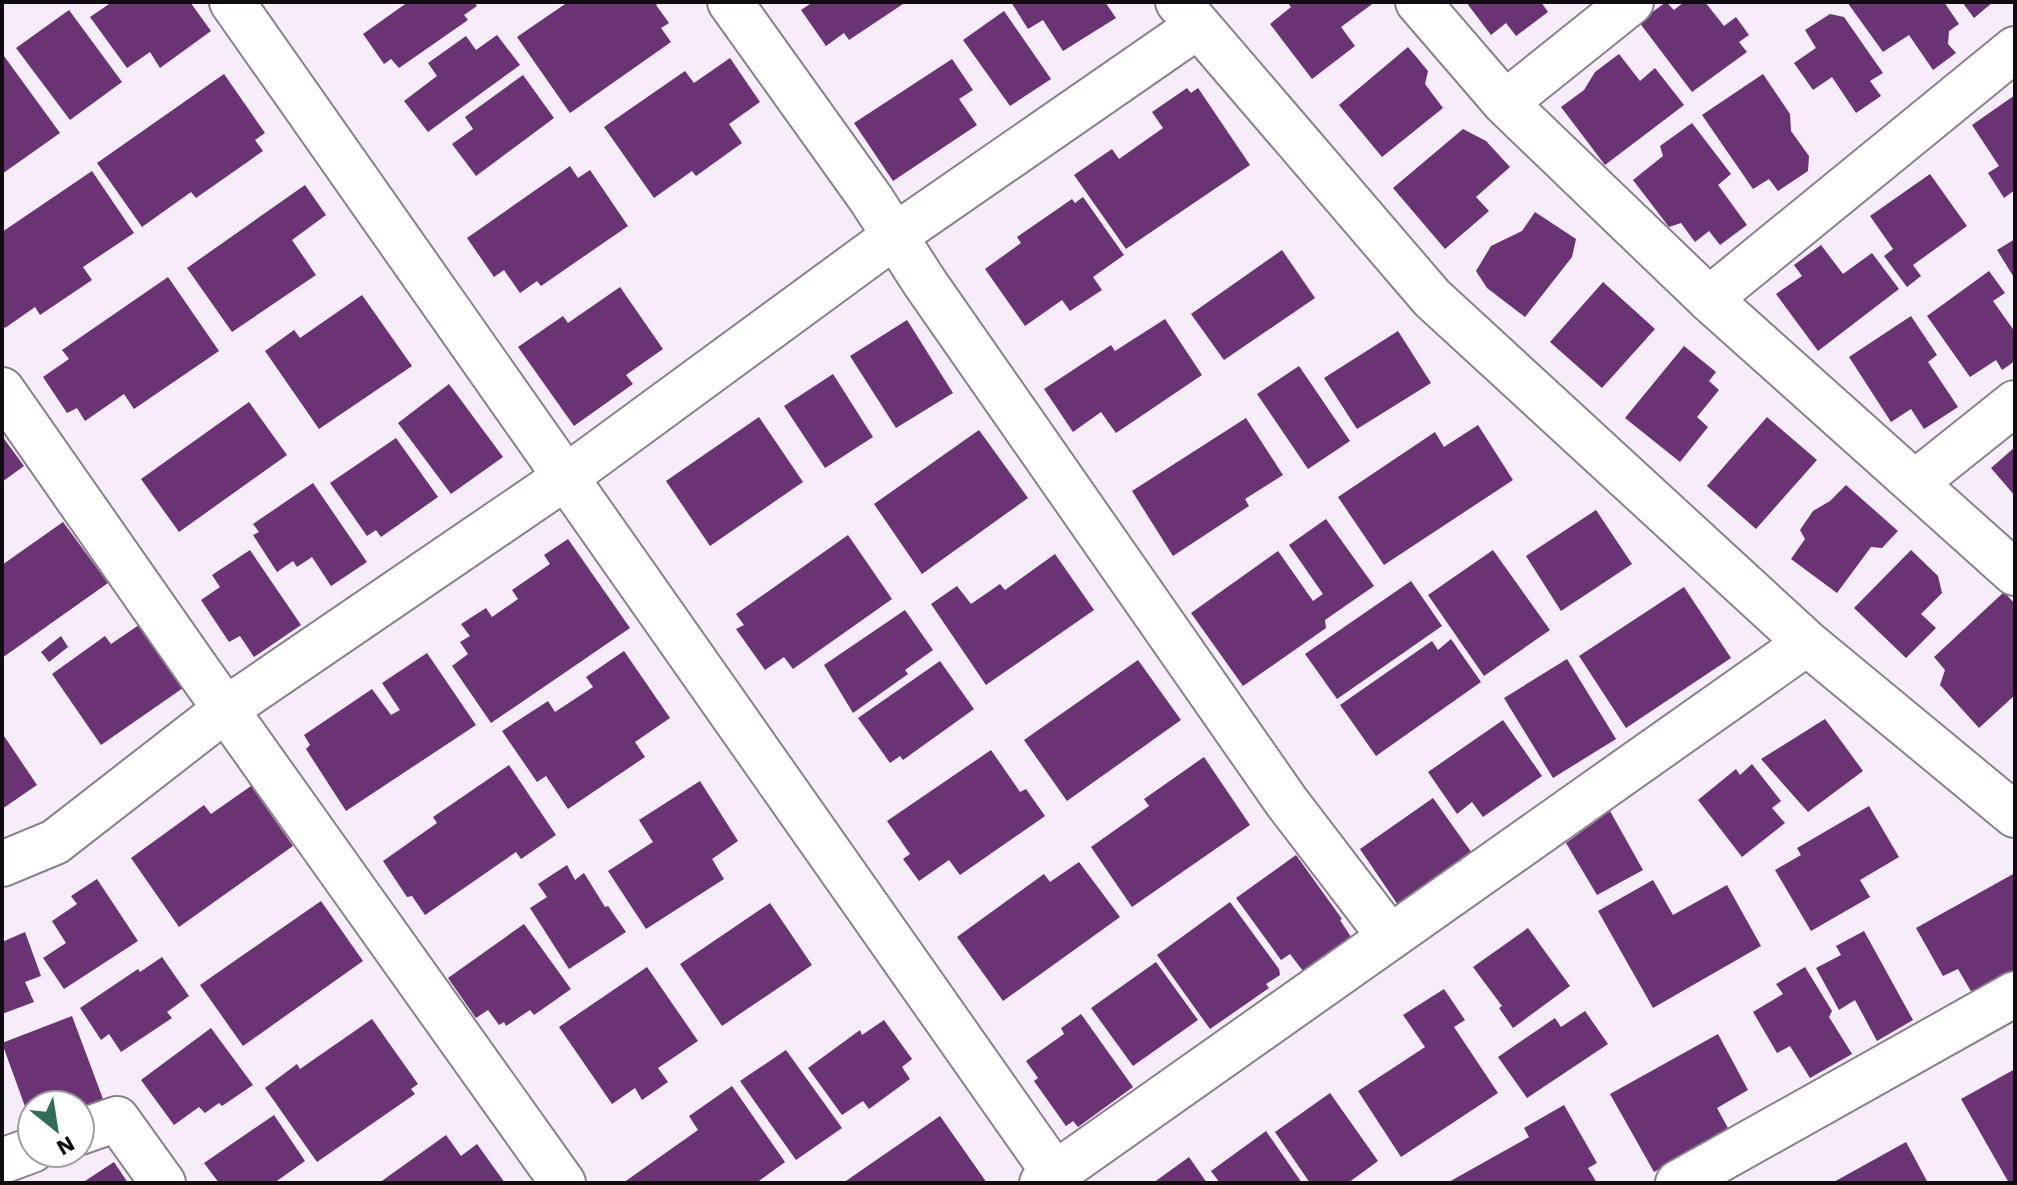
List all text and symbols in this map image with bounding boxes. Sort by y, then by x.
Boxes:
north arrow [16,1089,96,1169]
text: N [52,1131,79,1161]

